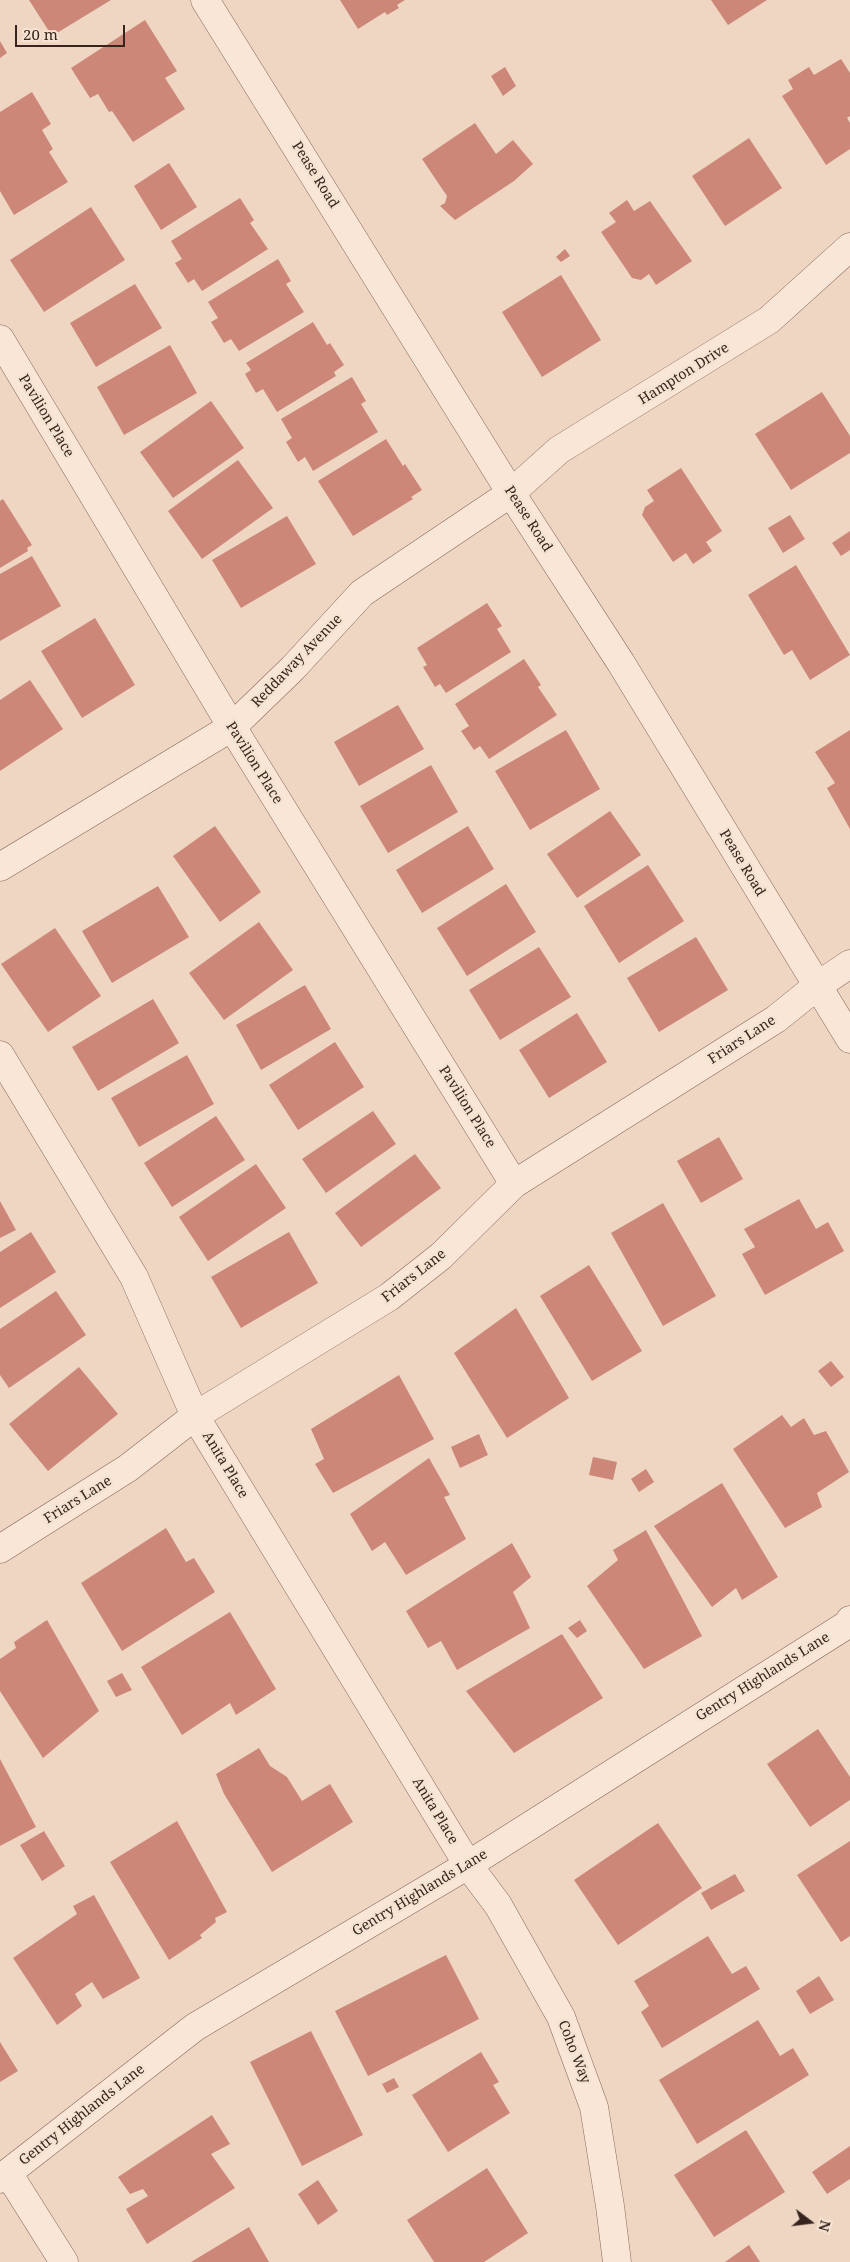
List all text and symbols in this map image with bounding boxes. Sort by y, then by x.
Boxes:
scale bar [18,15,128,47]
text: 20 m [23,24,58,44]
street label: Pease Road [288,139,342,211]
street label: Hampton Drive [636,339,732,409]
street label: Pavilion Place [15,372,77,460]
street label: Pease Road [501,483,555,555]
street label: Reddaway Avenue [248,611,346,711]
street label: Pavilion Place [222,719,286,807]
street label: Pease Road [715,827,769,899]
street label: Friars Lane [705,1012,779,1068]
street label: Pavilion Place [435,1063,499,1151]
street label: Friars Lane [379,1246,449,1306]
street label: Anita Place [199,1429,251,1501]
street label: Friars Lane [41,1473,115,1527]
street label: Gentry Highlands Lane [693,1629,833,1725]
street label: Anita Place [409,1775,461,1847]
street label: Gentry Highlands Lane [349,1846,491,1940]
street label: Coho Way [554,2018,594,2086]
street label: Gentry Highlands Lane [16,2061,148,2169]
north arrow [785,2197,835,2247]
text: N [814,2218,836,2234]

